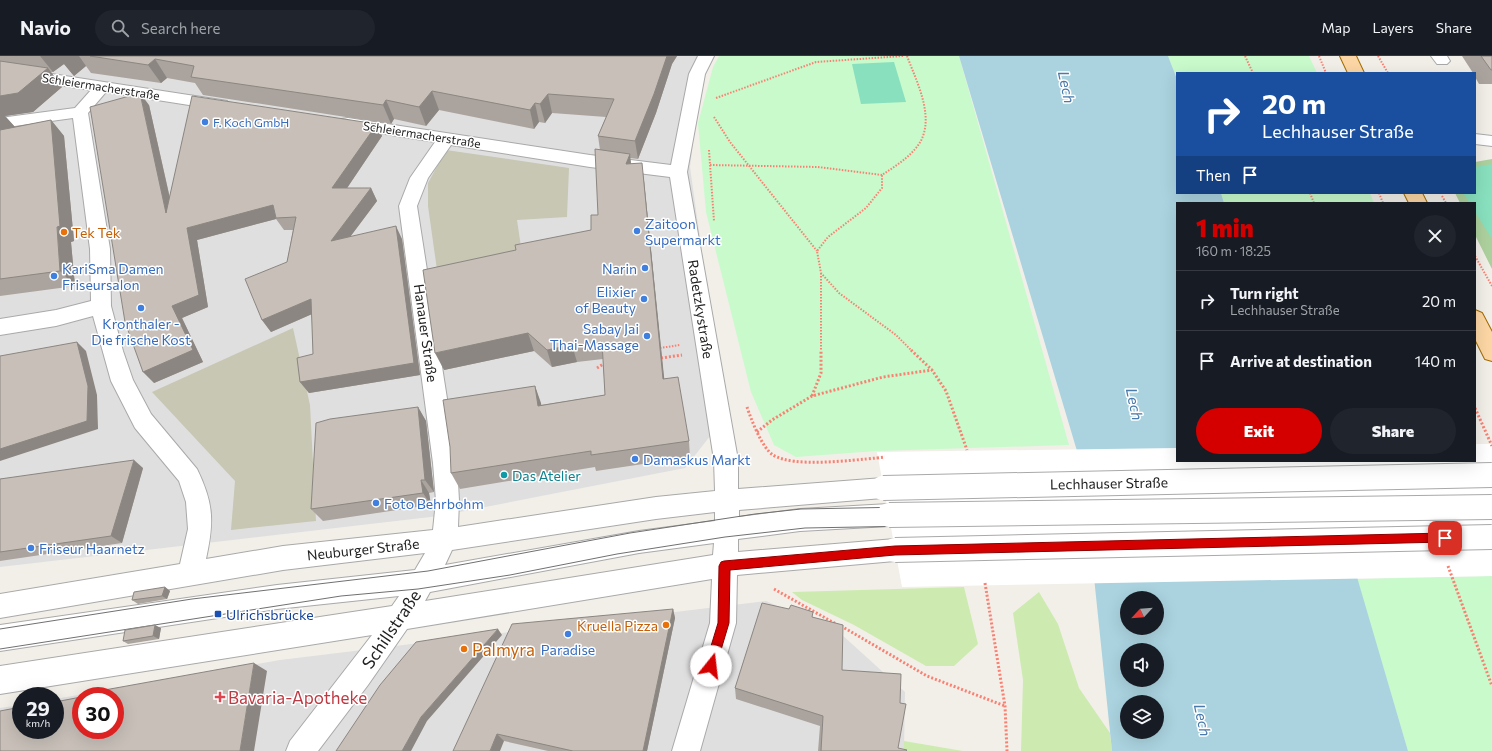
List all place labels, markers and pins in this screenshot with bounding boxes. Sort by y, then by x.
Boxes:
place label: F. Koch GmbH [213,115,289,129]
marker: F. Koch GmbH [200,117,210,127]
place label: Zaitoon Supermarkt [645,215,721,248]
place label: Tek Tek [72,224,121,241]
marker: Zaitoon Supermarkt [632,226,642,236]
marker: Tek Tek [59,227,69,237]
place label: KariSma Damen Friseursalon [62,260,164,293]
place label: Narin [602,260,637,277]
marker: Narin [640,263,650,273]
marker: KariSma Damen Friseursalon [49,271,59,281]
place label: Elixier of Beauty [575,283,636,316]
marker: Elixier of Beauty [639,294,649,304]
marker: Kronthaler - Die frische Kost [136,303,146,313]
place label: Kronthaler - Die frische Kost [91,315,191,348]
place label: Sabay Jai Thai-Massage [550,320,639,353]
marker: Sabay Jai Thai-Massage [642,331,652,341]
place label: Damaskus Markt [643,451,751,468]
marker: Damaskus Markt [630,454,640,464]
place label: Das Atelier [512,467,581,484]
marker: Das Atelier [499,470,509,480]
place label: Foto Behrbohm [384,495,484,512]
marker: Foto Behrbohm [371,498,381,508]
pin [1428,521,1462,555]
place label: Friseur Haarnetz [39,540,145,557]
marker: Friseur Haarnetz [26,543,36,553]
place label: Ulrichsbrücke [226,606,314,623]
marker: Ulrichsbrücke [213,609,223,619]
place label: Kruella Pizza [577,617,658,634]
marker: Kruella Pizza [661,620,671,630]
marker: Paradise [563,629,573,639]
place label: Palmyra [472,639,535,660]
place label: Paradise [541,641,595,658]
marker: Palmyra [459,644,469,654]
place label: Bavaria-Apotheke [228,687,367,708]
marker: Bavaria-Apotheke [215,692,225,702]

